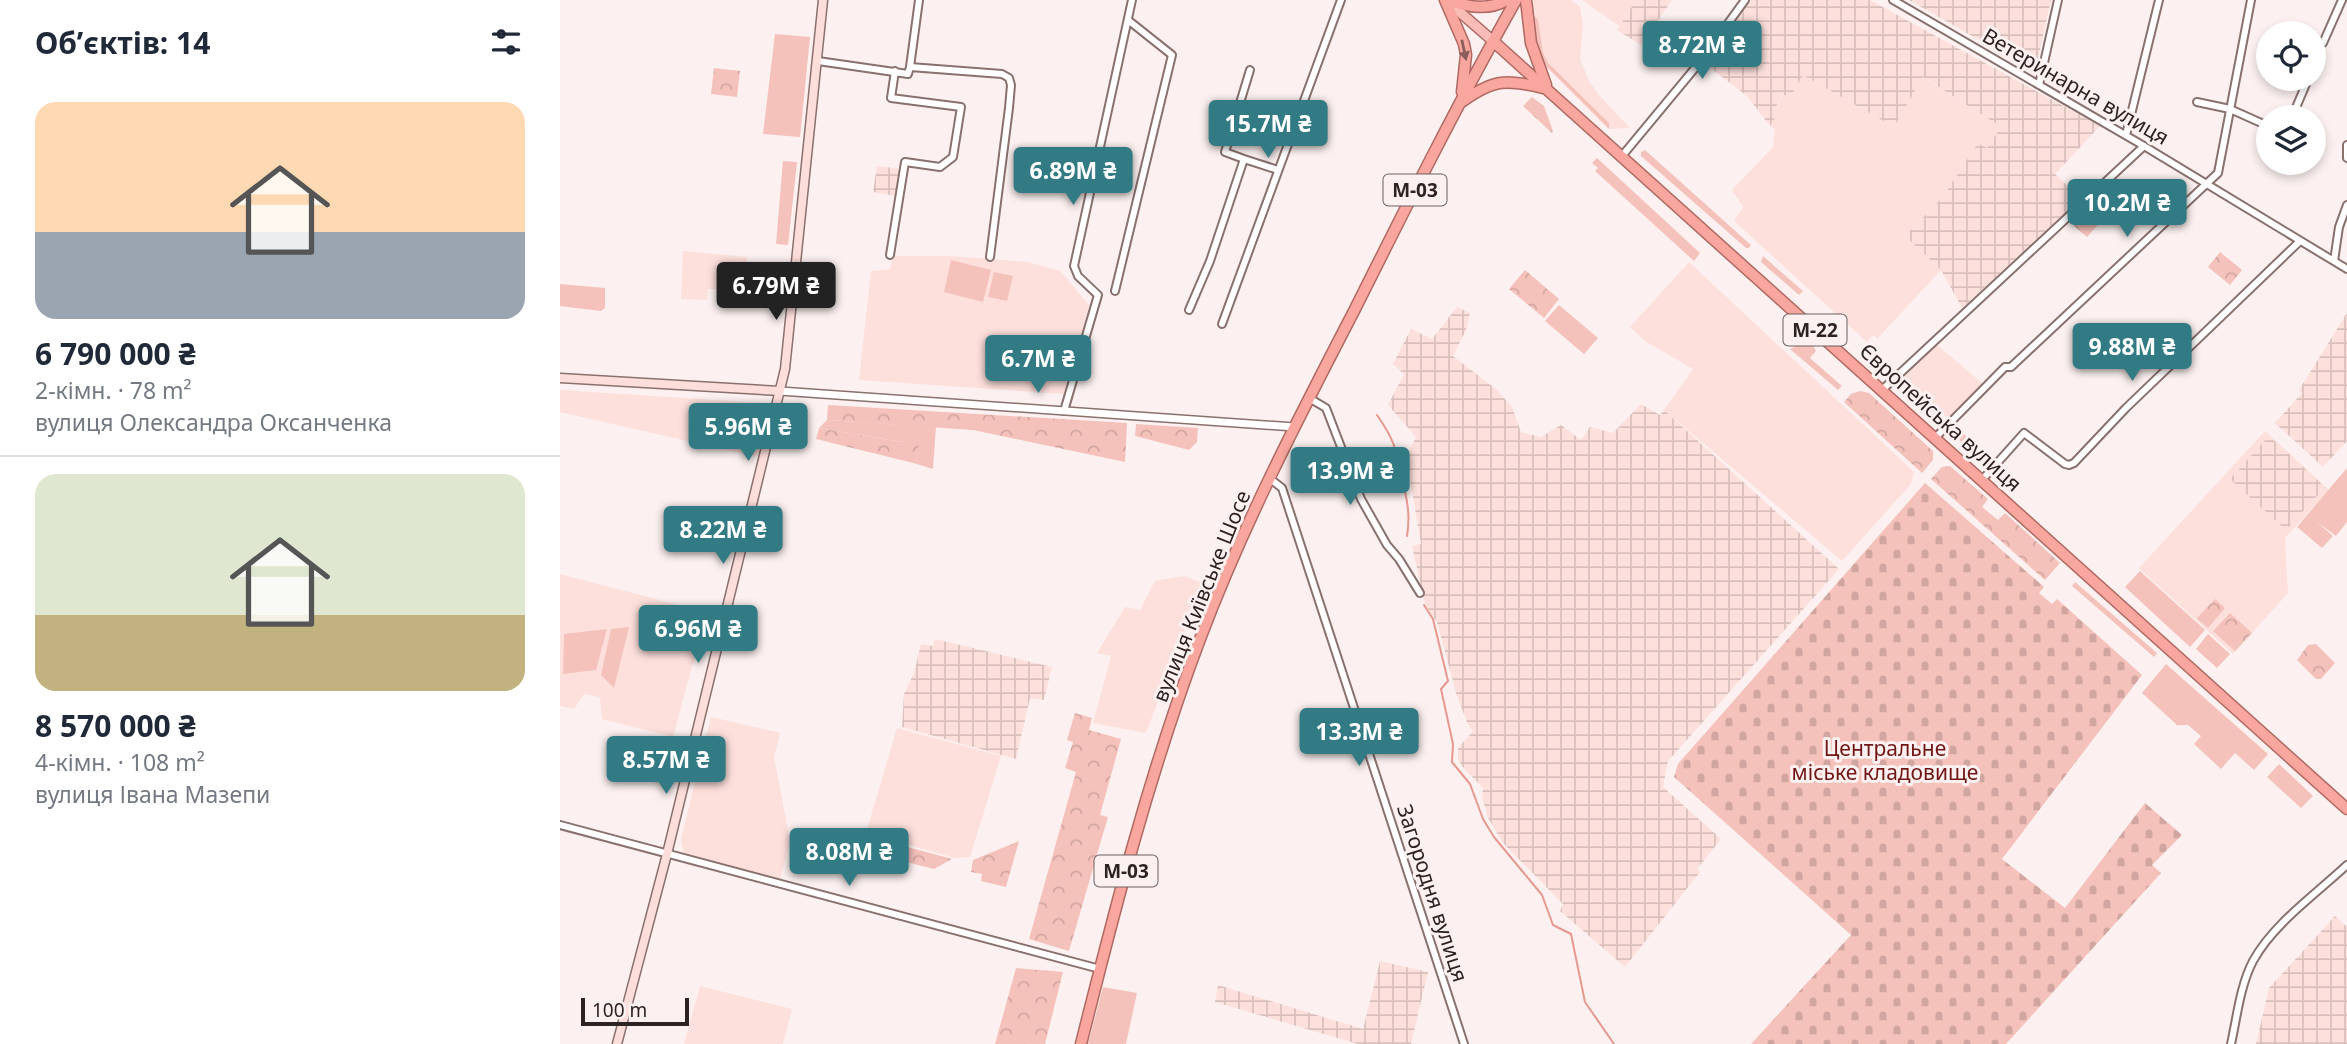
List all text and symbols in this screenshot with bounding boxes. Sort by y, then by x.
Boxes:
street label: Ветеринарна вулиця [1978,21,2174,151]
map controls [2256,21,2326,175]
button: locate [2256,21,2326,91]
text: Об’єктів: 14 [35,22,210,63]
pin: 8.72M ₴ [1637,22,1767,81]
icon: filters [487,23,525,61]
text: 8.72M ₴ [1659,28,1745,60]
one-way arrow [1458,39,1469,61]
pin: 15.7M ₴ [1203,100,1333,160]
button: layers [2256,105,2326,175]
text: 15.7M ₴ [1225,107,1311,139]
icon: home [217,147,343,273]
pin: 6.89M ₴ [1008,148,1138,207]
text: 6.89M ₴ [1030,154,1116,186]
road number: М-03 [1384,174,1446,206]
pin: 10.2M ₴ [2062,180,2192,239]
text: 10.2M ₴ [2084,186,2170,218]
pin: 6.79M ₴ [711,262,841,322]
text: 6.79M ₴ [733,269,819,301]
road number: М-22 [1784,314,1846,346]
pin: 9.88M ₴ [2067,324,2197,383]
text: 9.88M ₴ [2089,330,2175,362]
text: 6 790 000 ₴ [35,333,196,374]
pin: 6.7M ₴ [981,336,1095,395]
street label: Європейська вулиця [1854,337,2028,497]
text: 6.7M ₴ [1001,342,1075,374]
text: 2-кімн. · 78 m² [35,374,192,406]
pin: 5.96M ₴ [683,404,813,463]
text: вулиця Олександра Оксанченка [35,406,392,438]
text: 5.96M ₴ [705,410,791,442]
pin: 13.9M ₴ [1285,448,1415,507]
text: 13.9M ₴ [1307,454,1393,486]
street label: вулиця Київське Шосе [1146,486,1256,706]
pin: 8.22M ₴ [658,506,788,566]
text: 8.22M ₴ [680,513,766,545]
icon: home [217,519,343,645]
pin: 6.96M ₴ [633,606,763,665]
text: 6.96M ₴ [655,612,741,644]
text: 8 570 000 ₴ [35,705,196,746]
pin: 13.3M ₴ [1294,708,1424,768]
text: 13.3M ₴ [1316,715,1402,747]
park label: Центральне міське кладовище [1792,734,1978,786]
pin: 8.57M ₴ [601,736,731,796]
text: 8.57M ₴ [623,743,709,775]
text: 4-кімн. · 108 m² [35,746,205,778]
text: вулиця Івана Мазепи [35,778,270,810]
street label: Загородня вулиця [1391,801,1475,985]
pin: 8.08M ₴ [784,828,914,888]
text: 8.08M ₴ [806,835,892,867]
road number: М-03 [1094,856,1158,886]
scale bar [581,995,690,1027]
text: 100 m [592,997,647,1023]

